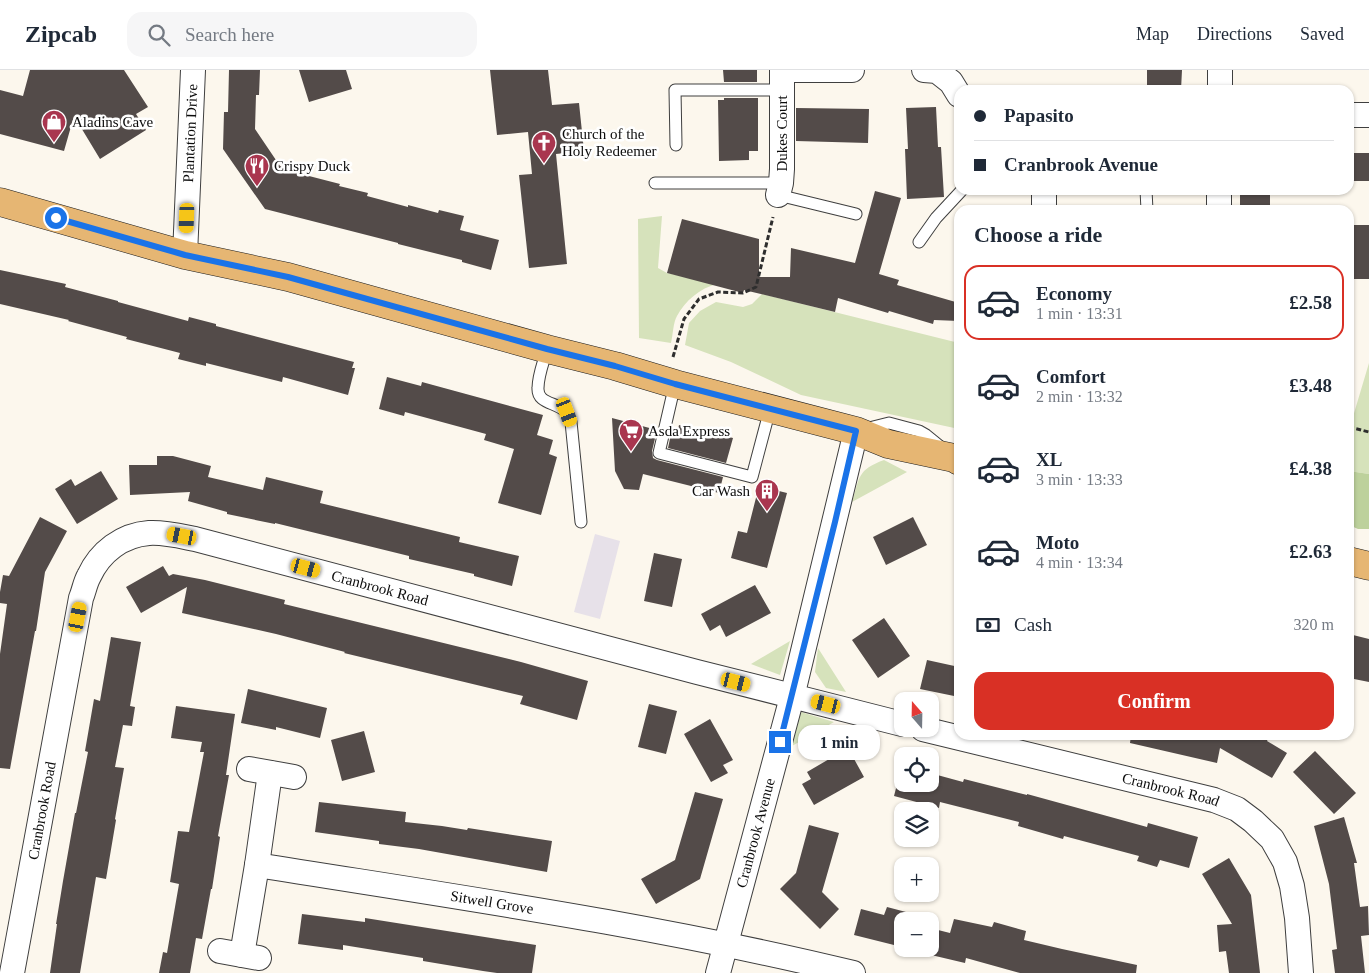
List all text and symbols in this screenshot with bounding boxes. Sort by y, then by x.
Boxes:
search box [127,12,477,57]
text: Zipcab [25,21,97,47]
icon: search [145,21,173,49]
text: Search here [185,24,274,45]
text: Map [1136,24,1169,44]
text: Directions [1197,24,1272,44]
text: Saved [1300,24,1344,44]
street label: Plantation Drive [180,83,200,183]
street label: Dukes Court [774,94,790,172]
text: Papasito [1004,105,1074,126]
shop icon: Aladins Cave [41,109,67,143]
place label: Aladins Cave [72,114,154,130]
place label: Church of the Holy Redeemer [562,126,657,159]
church icon: Church of the Holy Redeemer [531,130,557,164]
restaurant icon: Crispy Duck [244,153,270,187]
text: Cranbrook Avenue [1004,154,1158,175]
place label: Crispy Duck [274,158,351,174]
car [178,203,195,233]
route start [45,207,67,229]
text: Choose a ride [974,222,1102,247]
icon: car [976,280,1021,325]
text: Economy [1036,283,1112,304]
text: £2.58 [1289,292,1332,313]
text: 1 min · 13:31 [1036,305,1123,322]
icon: car [976,363,1021,408]
text: Comfort [1036,366,1106,387]
text: £3.48 [1289,375,1332,396]
text: 2 min · 13:32 [1036,388,1123,405]
car [554,395,579,429]
supermarket icon: Asda Express [618,418,644,452]
place label: Asda Express [648,423,730,439]
icon: car [976,446,1021,491]
text: XL [1036,449,1062,470]
text: £4.38 [1289,458,1332,479]
text: 3 min · 13:33 [1036,471,1123,488]
building icon: Car Wash [754,478,780,512]
place label: Car Wash [692,483,750,499]
car [165,526,198,546]
icon: car [976,529,1021,574]
text: Moto [1036,532,1079,553]
text: £2.63 [1289,541,1332,562]
text: 4 min · 13:34 [1036,554,1123,571]
car [289,557,322,579]
street label: Cranbrook Road [330,568,431,609]
car [67,601,88,633]
icon: cash [974,611,1002,639]
text: Cash [1014,614,1052,635]
text: 320 m [1294,616,1334,633]
car [719,671,752,693]
button: Confirm [974,672,1334,730]
north arrow [894,692,939,738]
map controls [894,692,939,957]
car [809,693,842,715]
callout: 1 min [798,724,880,760]
route end [769,731,791,753]
text: 1 min [820,734,858,751]
button: locate [894,747,939,792]
street label: Cranbrook Road [25,760,59,861]
street label: Cranbrook Road [1120,770,1222,810]
street label: Cranbrook Avenue [733,776,778,889]
button: layers [894,802,939,847]
button: + [894,857,939,902]
street label: Sitwell Grove [449,888,535,917]
button: − [894,912,939,957]

